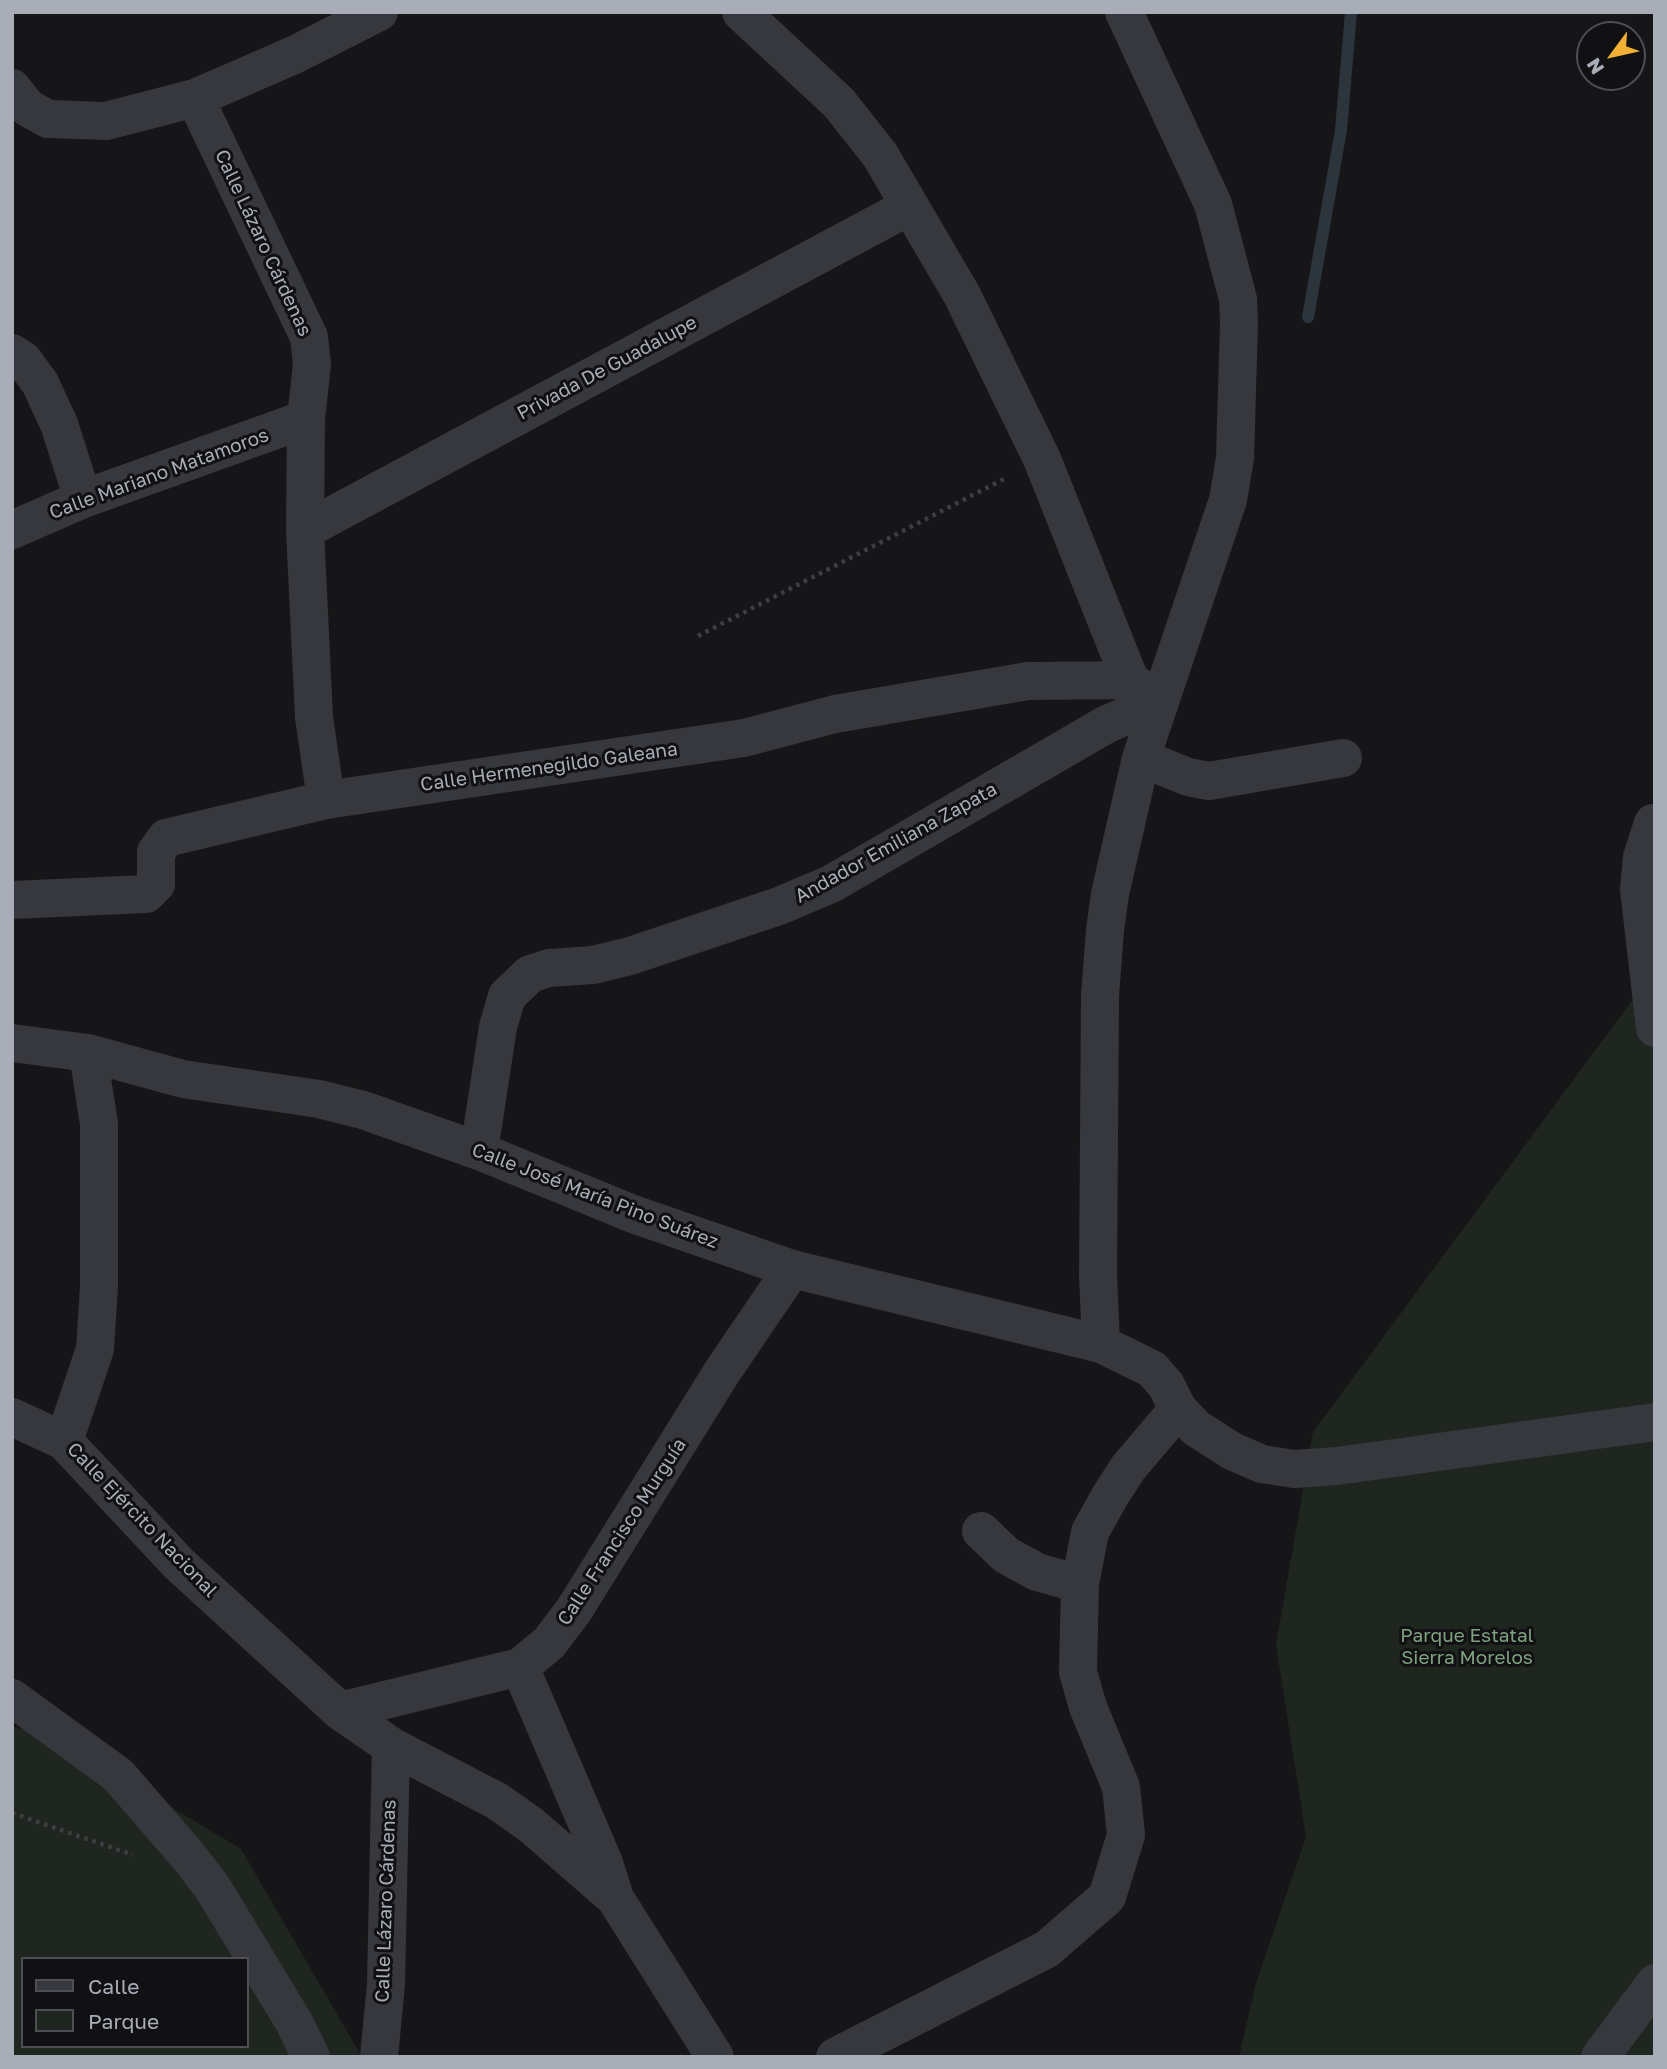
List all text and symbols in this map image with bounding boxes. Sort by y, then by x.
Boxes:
north arrow [1576,21,1646,91]
text: N [1581,54,1608,79]
street label: Calle Lázaro Cárdenas [210,146,316,340]
street label: Privada De Guadalupe [513,311,701,425]
street label: Calle Mariano Matamoros [46,424,272,524]
street label: Calle Hermenegildo Galeana [419,738,679,796]
street label: Andador Emiliana Zapata [791,778,1001,908]
street label: Calle José María Pino Suárez [469,1138,721,1254]
street label: Calle Francisco Murguía [553,1434,691,1630]
street label: Calle Ejército Nacional [62,1438,222,1602]
park label: Parque Estatal Sierra Morelos [1400,1625,1534,1669]
street label: Calle Lázaro Cárdenas [371,1799,401,2003]
legend [21,1957,248,2048]
text: Calle [88,1973,140,1999]
text: Parque [88,2008,159,2034]

